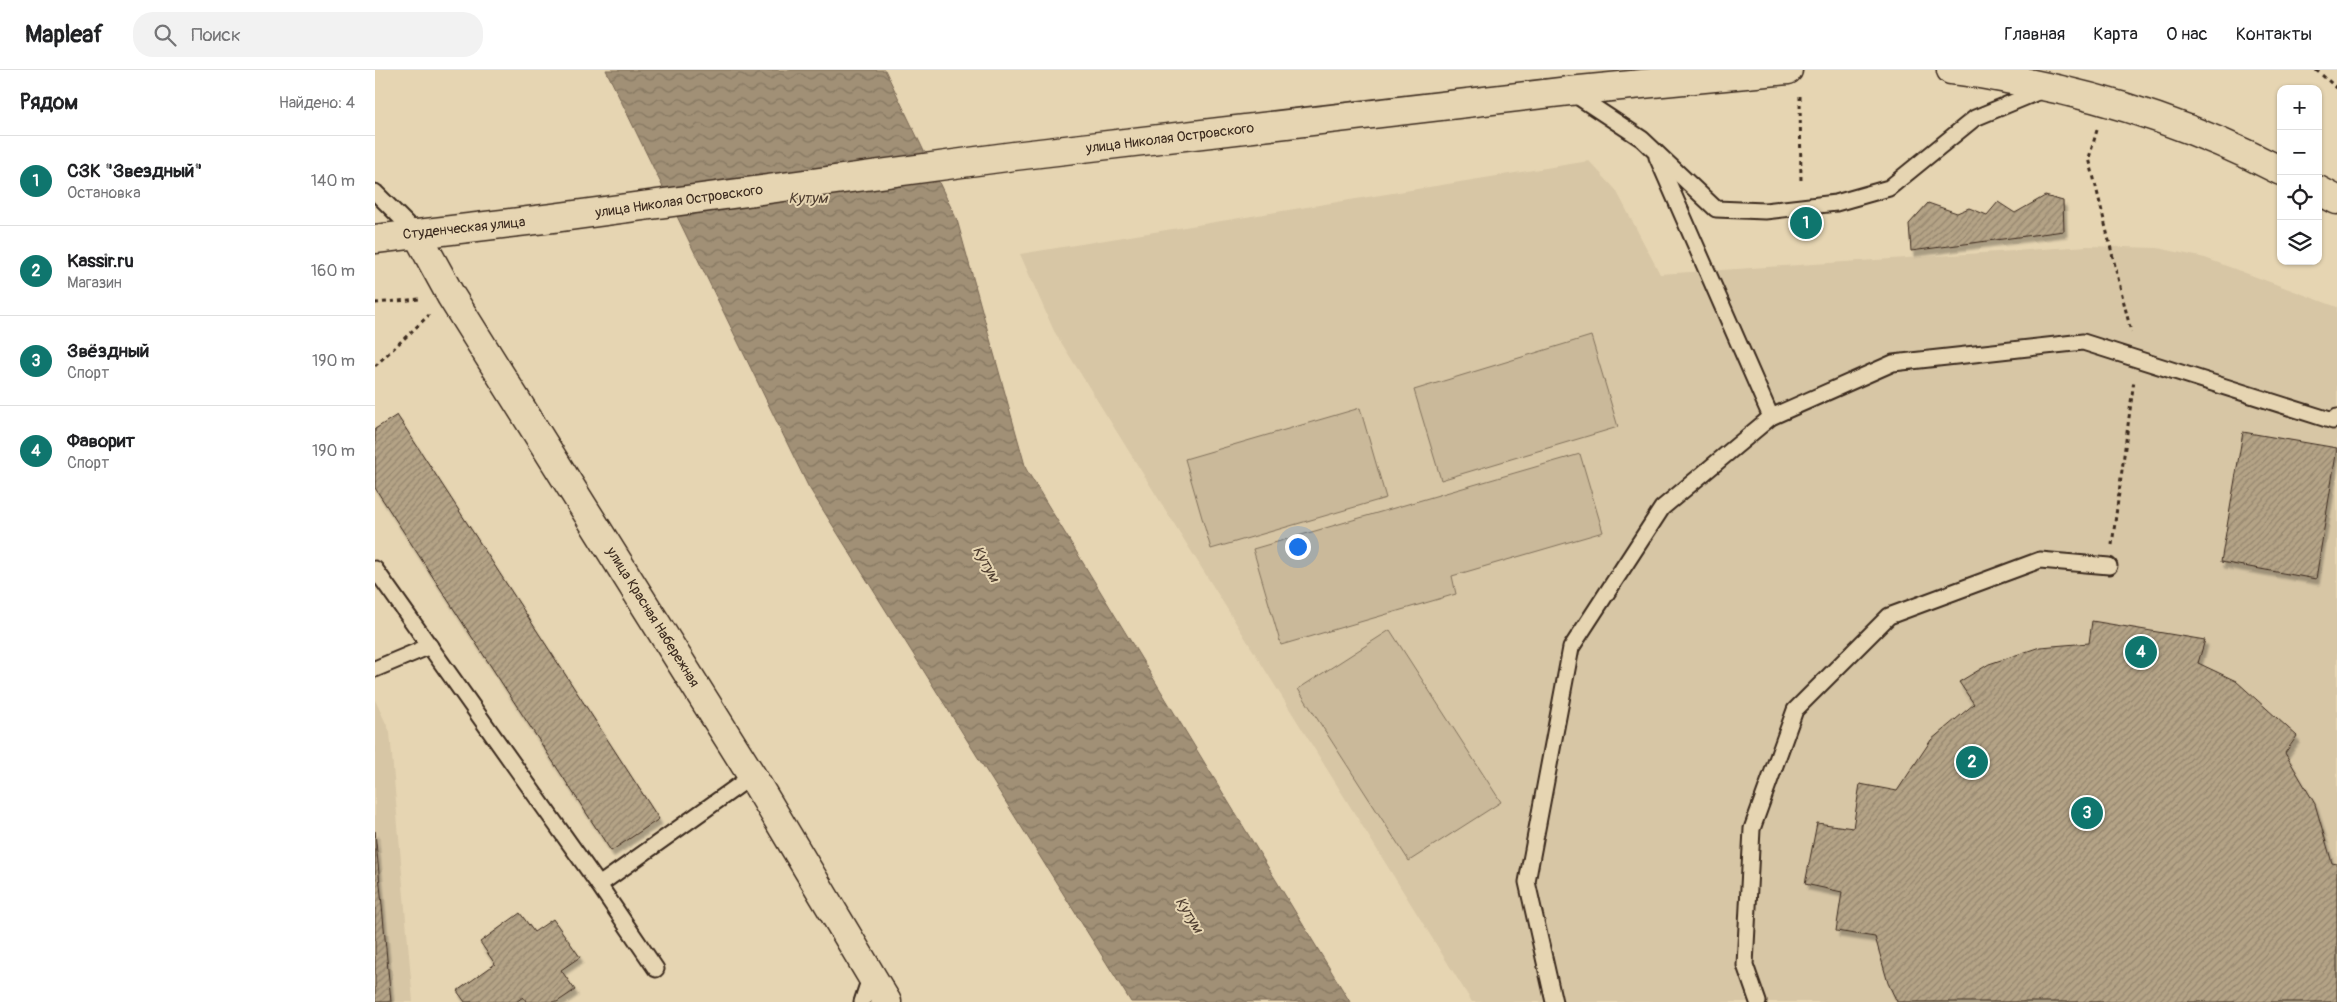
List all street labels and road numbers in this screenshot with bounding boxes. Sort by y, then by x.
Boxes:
street label: улица Николая Островского [1084,119,1255,157]
street label: улица Николая Островского [593,181,764,221]
street label: Студенческая улица [402,213,526,243]
street label: улица Красная Набережная [602,543,703,690]

